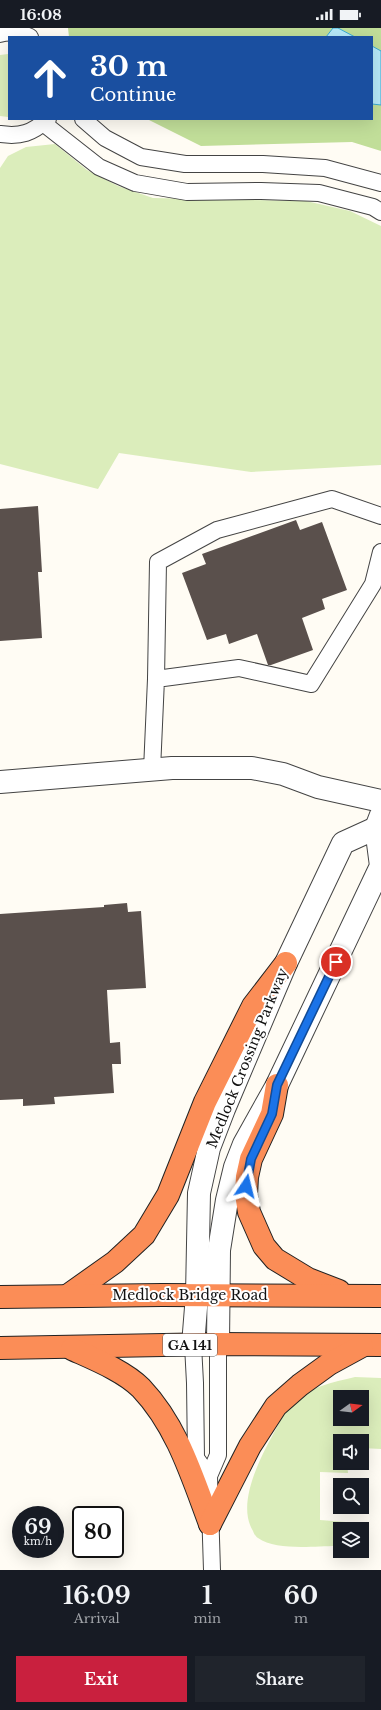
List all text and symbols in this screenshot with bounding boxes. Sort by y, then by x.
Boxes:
text: 16:08 [20,5,62,24]
text: 30 m [90,49,167,84]
icon: ahead [24,52,76,104]
text: Continue [90,84,176,106]
pin [319,945,353,979]
icon: arrive [325,951,347,973]
street label: Medlock Crossing Parkway [202,965,292,1151]
position arrow [225,1165,267,1207]
street label: Medlock Bridge Road [112,1286,268,1304]
road number: GA 141 [163,1334,217,1356]
north arrow [333,1390,369,1426]
map controls [333,1390,369,1558]
button: sound [333,1434,369,1470]
button: search [333,1478,369,1514]
speed limit sign: 80 [72,1506,124,1558]
text: 69 [25,1515,51,1539]
button: layers [333,1522,369,1558]
text: km/h [24,1535,52,1548]
text: 16:09 [63,1581,131,1610]
text: 1 [202,1581,212,1610]
text: 60 [284,1581,318,1610]
text: Arrival [74,1610,120,1627]
text: min [194,1610,221,1627]
text: m [294,1610,308,1627]
button: Exit [16,1656,187,1702]
button: Share [195,1656,365,1702]

